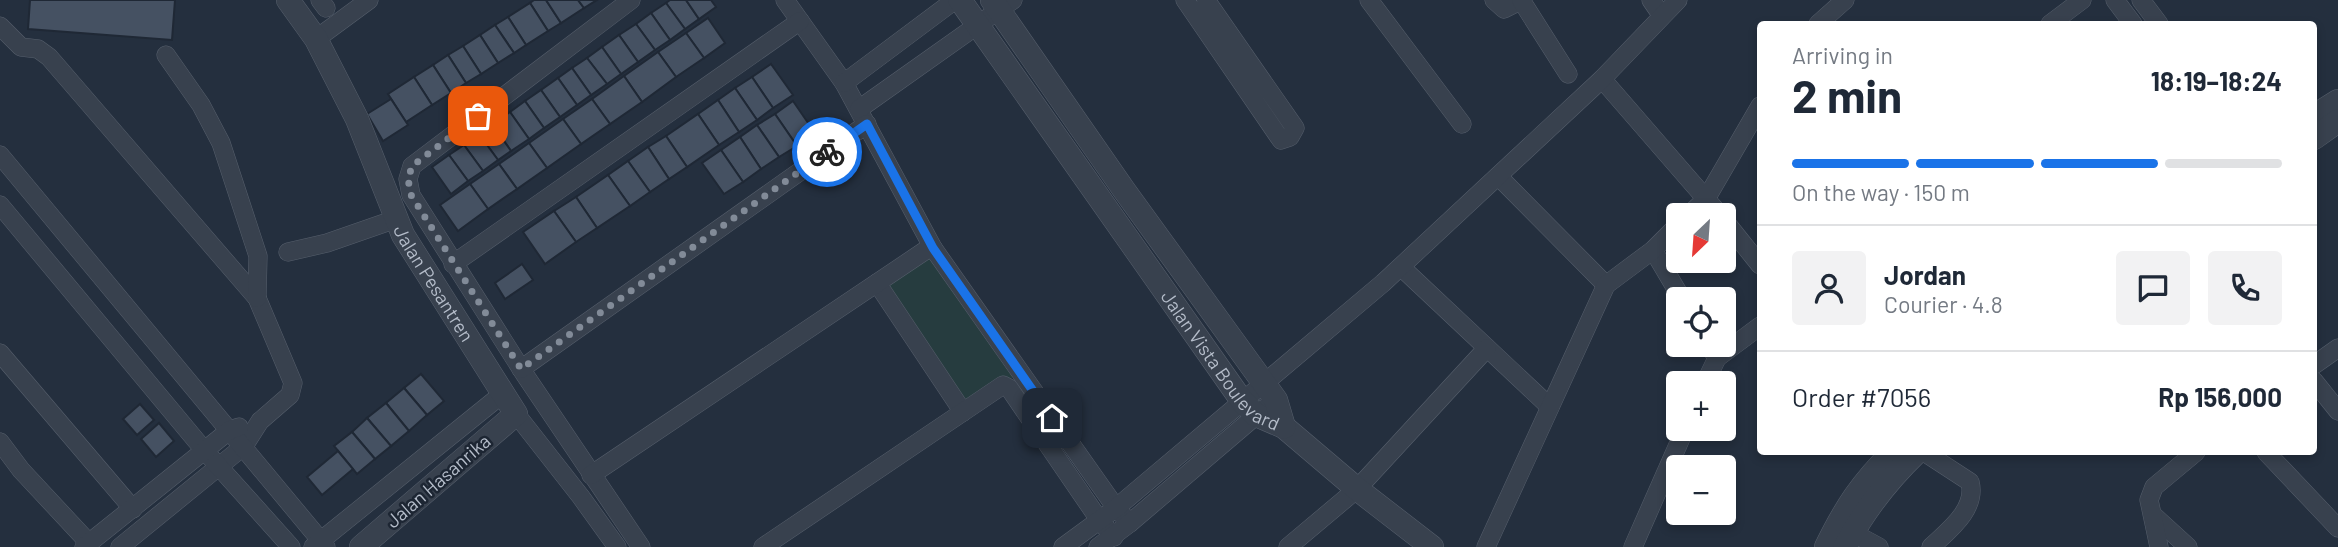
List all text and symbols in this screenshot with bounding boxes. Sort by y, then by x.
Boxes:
text: Arriving in [1792,41,1893,69]
text: 18:19–18:24 [2151,65,2282,96]
text: 2 min [1792,67,1902,122]
pin [448,86,508,146]
icon: bag [459,97,497,135]
courier [792,117,862,187]
icon: bike [808,133,846,171]
text: On the way · 150 m [1792,178,1970,206]
north arrow [1666,203,1736,273]
map controls [1666,203,1736,525]
street label: Jalan Pesantren [389,222,479,346]
button: person [1792,251,1866,325]
button: chat [2116,251,2190,325]
button: phone [2208,251,2282,325]
text: Jordan [1884,259,1966,290]
street label: Jalan Vista Boulevard [1157,286,1283,435]
button: locate [1666,287,1736,357]
text: Courier · 4.8 [1884,290,2003,318]
button: + [1666,371,1736,441]
text: Order #7056 [1792,381,1931,412]
text: Rp 156,000 [2158,381,2282,412]
pin [1022,388,1082,448]
icon: home [1033,399,1071,437]
street label: Jalan Hasanrika [381,429,495,532]
button: − [1666,455,1736,525]

